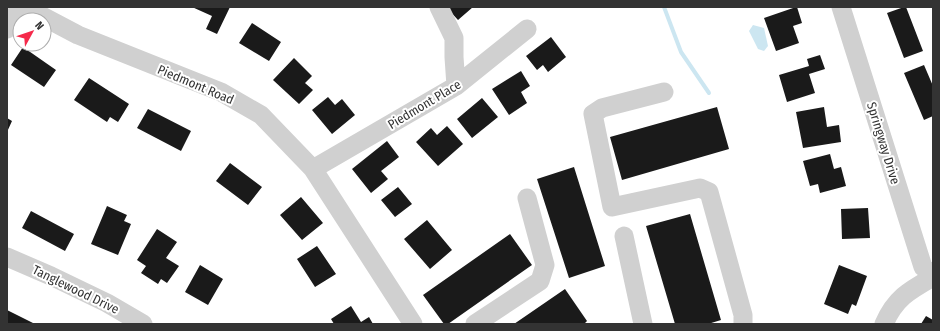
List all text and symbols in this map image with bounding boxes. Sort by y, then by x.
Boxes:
north arrow [12,12,52,52]
text: N [32,19,46,33]
street label: Piedmont Road [155,62,236,107]
street label: Piedmont Place [385,77,464,132]
street label: Springway Drive [864,100,903,186]
street label: Tanglewood Drive [30,262,121,317]

